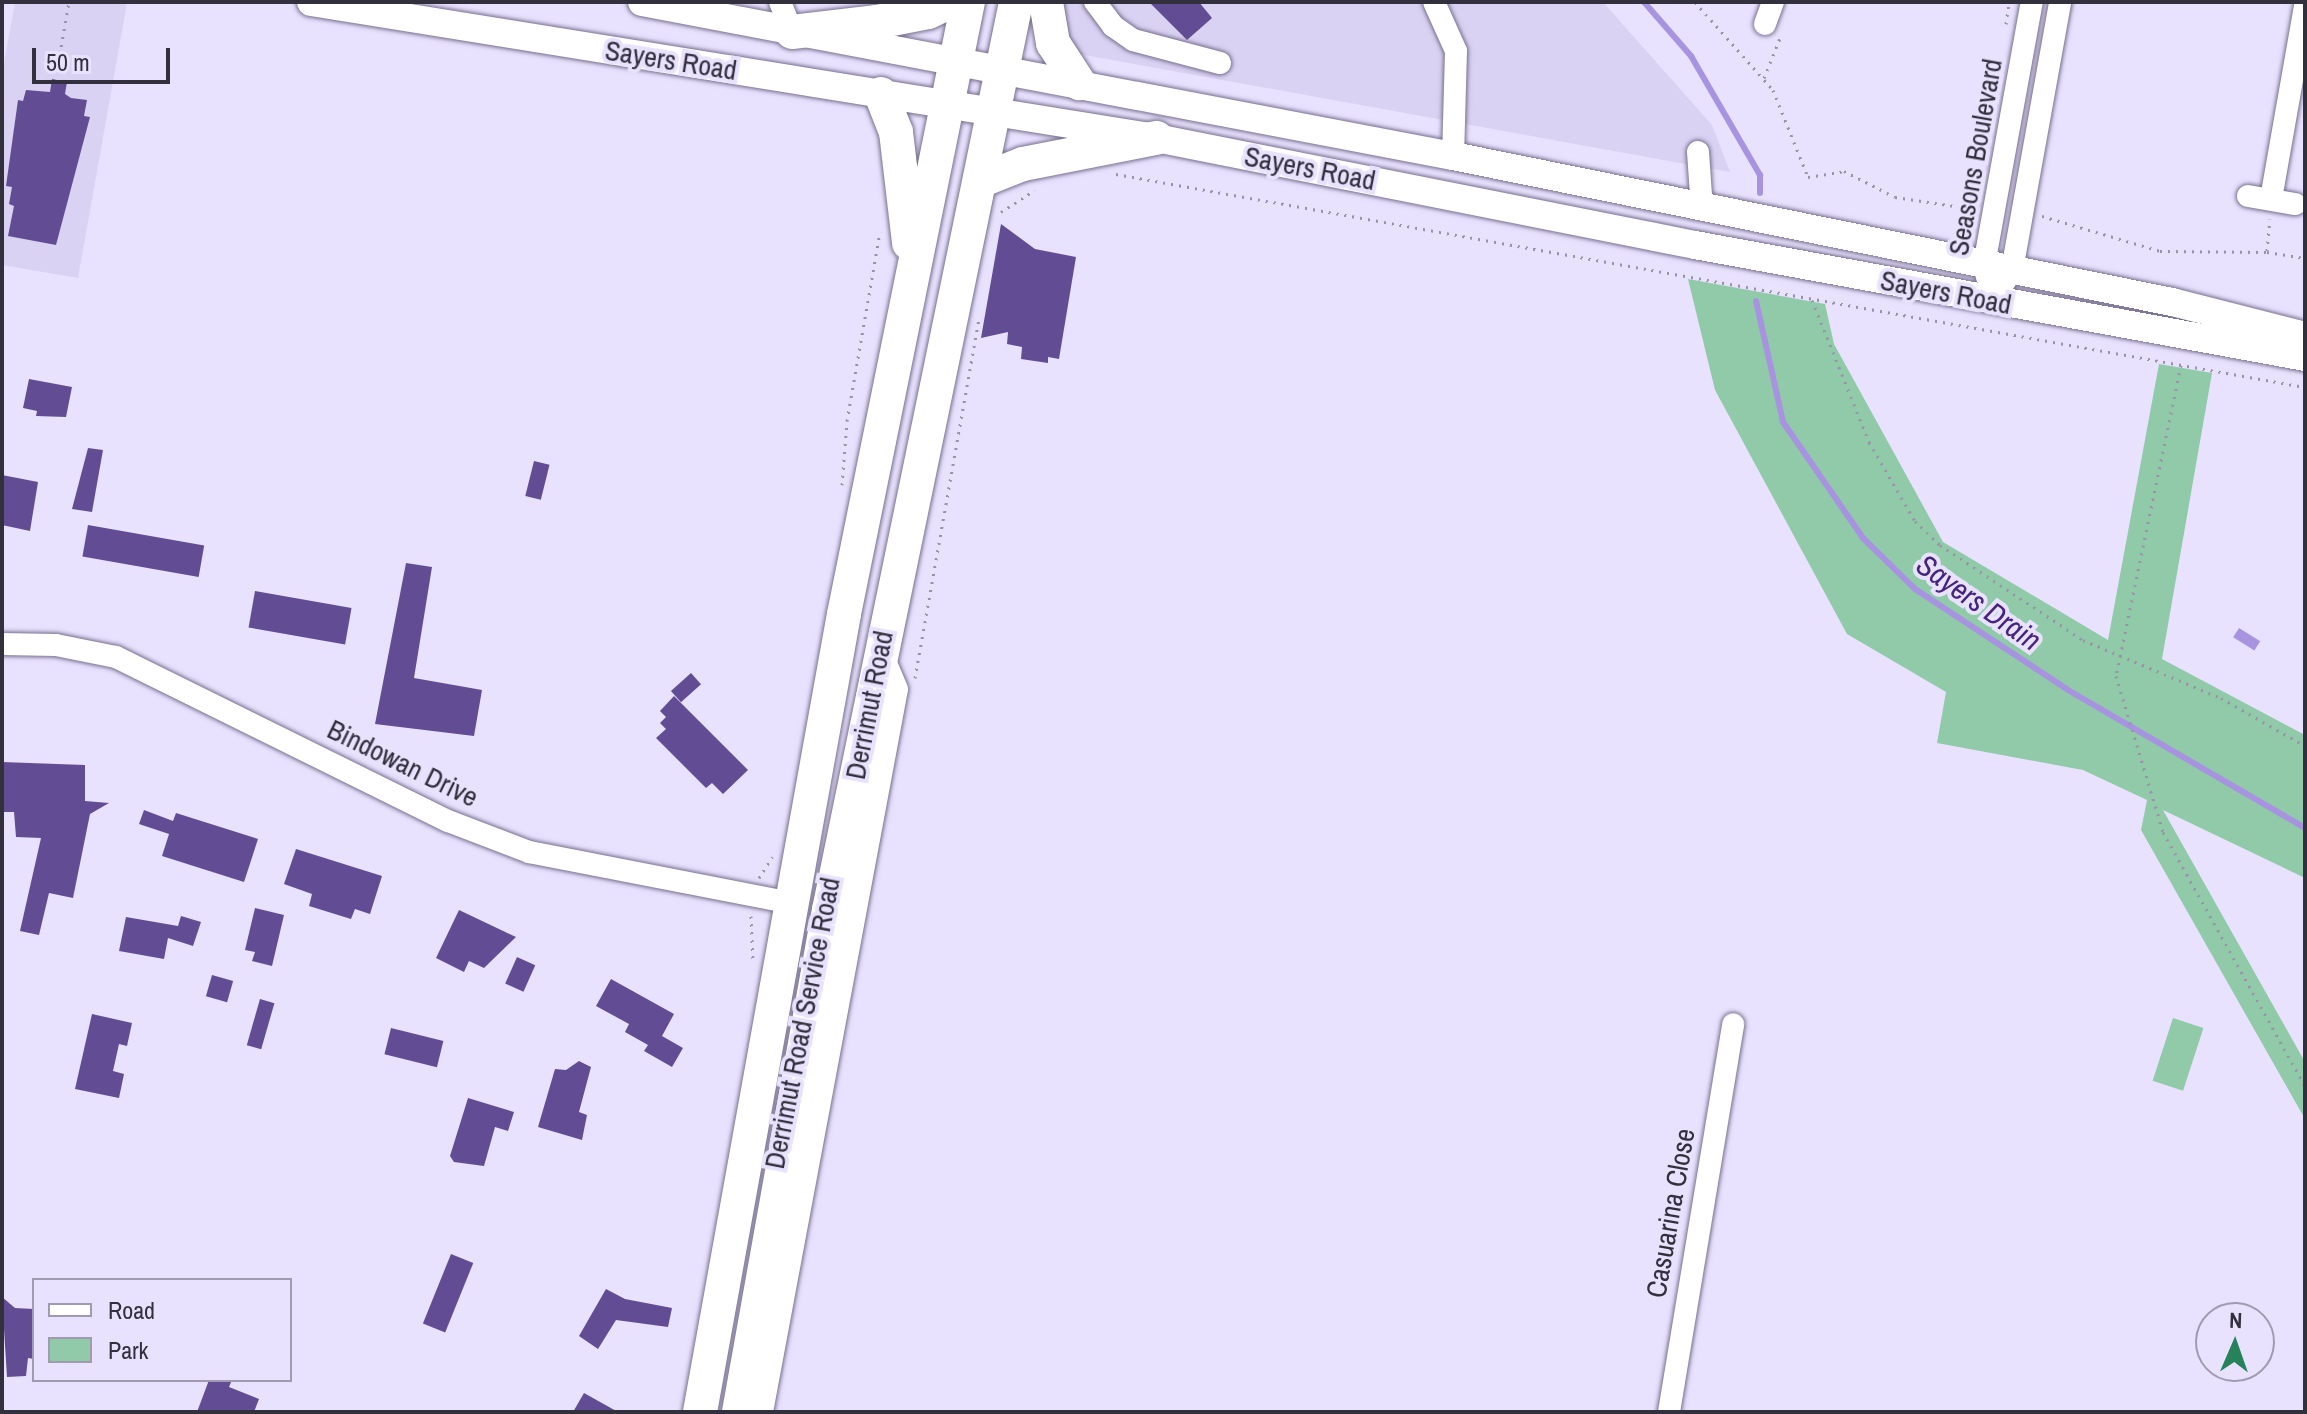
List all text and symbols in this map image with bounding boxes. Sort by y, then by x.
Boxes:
scale bar [36,32,174,82]
street label: Sayers Road [603,33,739,87]
text: 50 m [46,46,90,78]
street label: Seasons Boulevard [1941,56,2009,258]
street label: Sayers Road [1242,139,1378,197]
street label: Sayers Road [1878,263,2014,321]
water label: Sayers Drain [1910,546,2048,658]
street label: Derrimut Road [838,628,900,782]
street label: Bindowan Drive [322,712,484,814]
street label: Derrimut Road Service Road [757,874,847,1172]
street label: Casuarina Close [1639,1126,1701,1300]
legend [32,1278,292,1382]
text: Road [108,1294,155,1326]
north arrow [2195,1302,2275,1382]
text: N [2229,1305,2243,1335]
text: Park [108,1334,148,1366]

